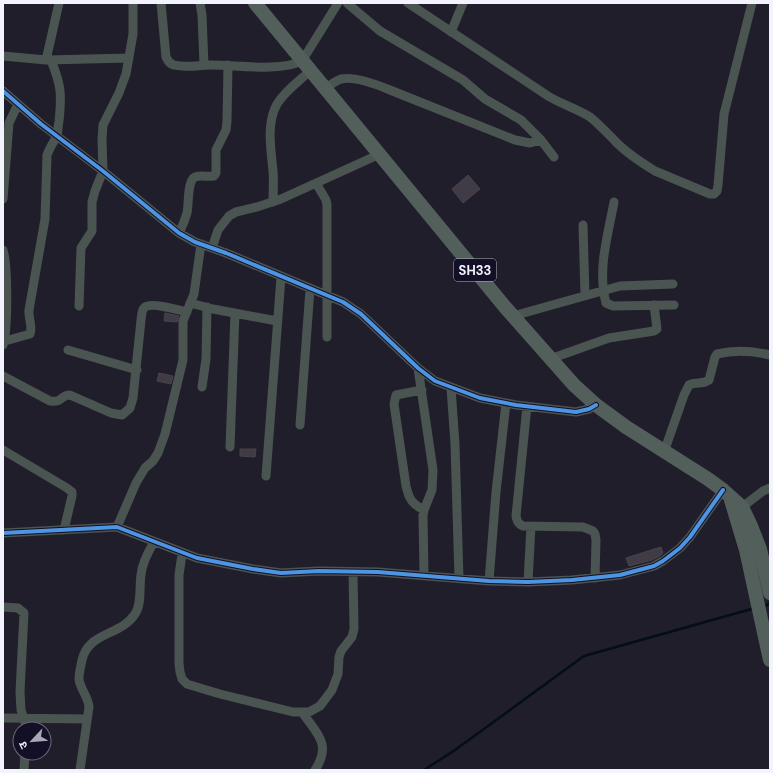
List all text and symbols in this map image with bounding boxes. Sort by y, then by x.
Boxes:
road number: SH33 [454,259,496,281]
north arrow [12,721,52,761]
text: उ [15,739,31,751]

